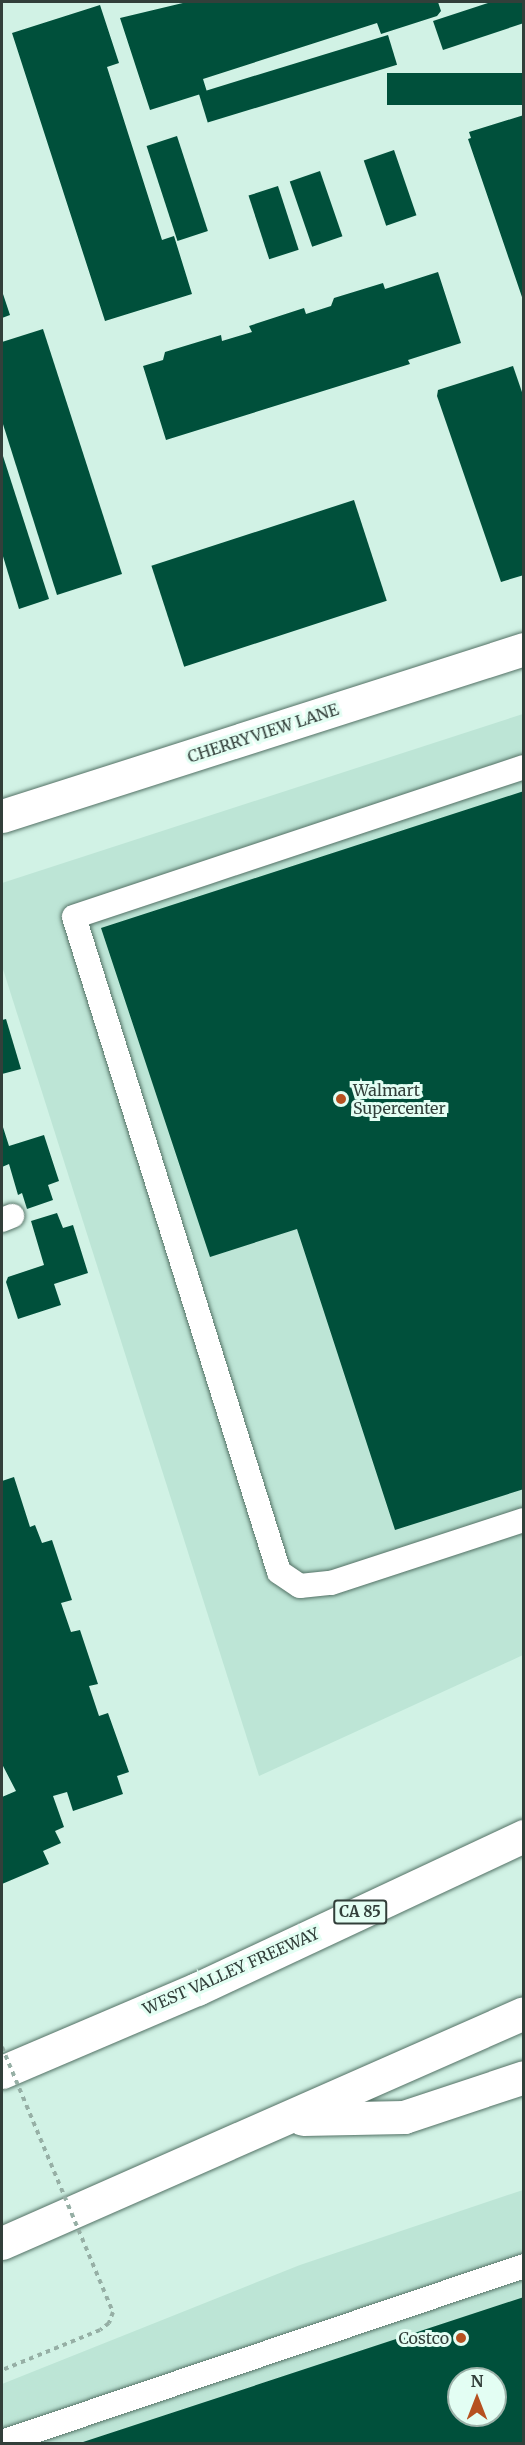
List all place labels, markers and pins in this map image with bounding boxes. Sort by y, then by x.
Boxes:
place label: Walmart Supercenter [353,1080,446,1118]
marker: Walmart Supercenter [334,1092,348,1106]
place label: Costco [398,2328,449,2348]
marker: Costco [454,2331,468,2345]

